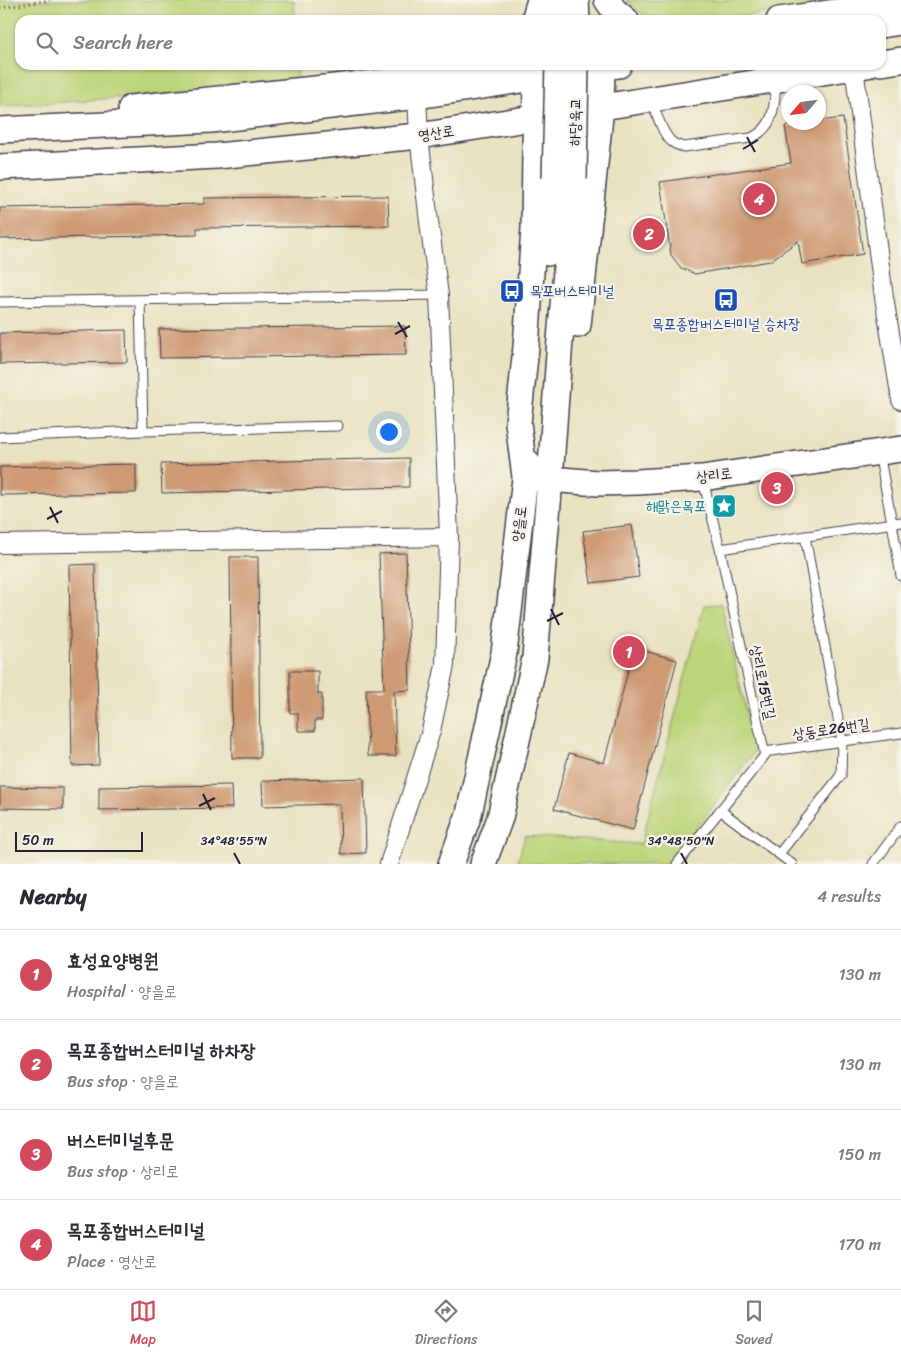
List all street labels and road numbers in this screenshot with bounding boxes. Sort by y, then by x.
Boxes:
street label: 하당육교 [562,98,588,146]
street label: 영산로 [416,118,456,148]
street label: 상리로 [694,460,734,490]
street label: 양을로 [504,504,534,544]
street label: 상리로15번길 [742,642,784,722]
street label: 상동로26번길 [791,711,871,747]

